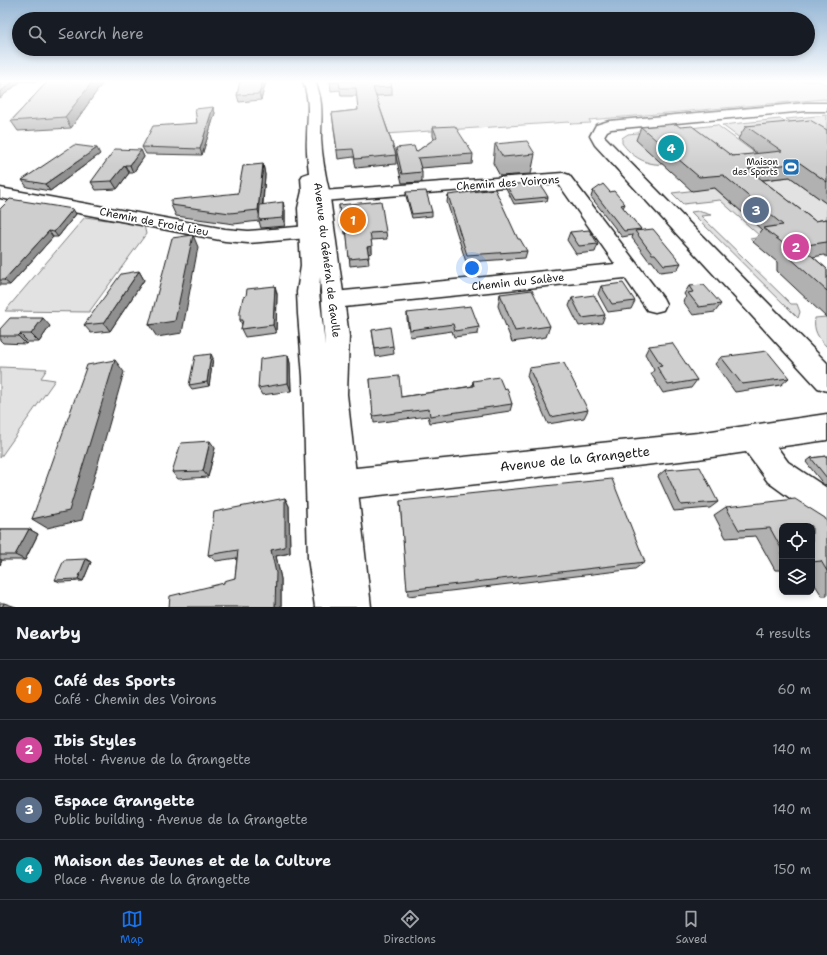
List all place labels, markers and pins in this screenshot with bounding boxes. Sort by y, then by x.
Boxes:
pin: 4 [658,133,684,163]
place label: Maison des Sports [732,156,778,178]
sports icon: Maison des Sports [781,157,801,177]
pin: 3 [743,195,769,225]
pin: 1 [340,205,366,235]
pin: 2 [783,232,809,262]

